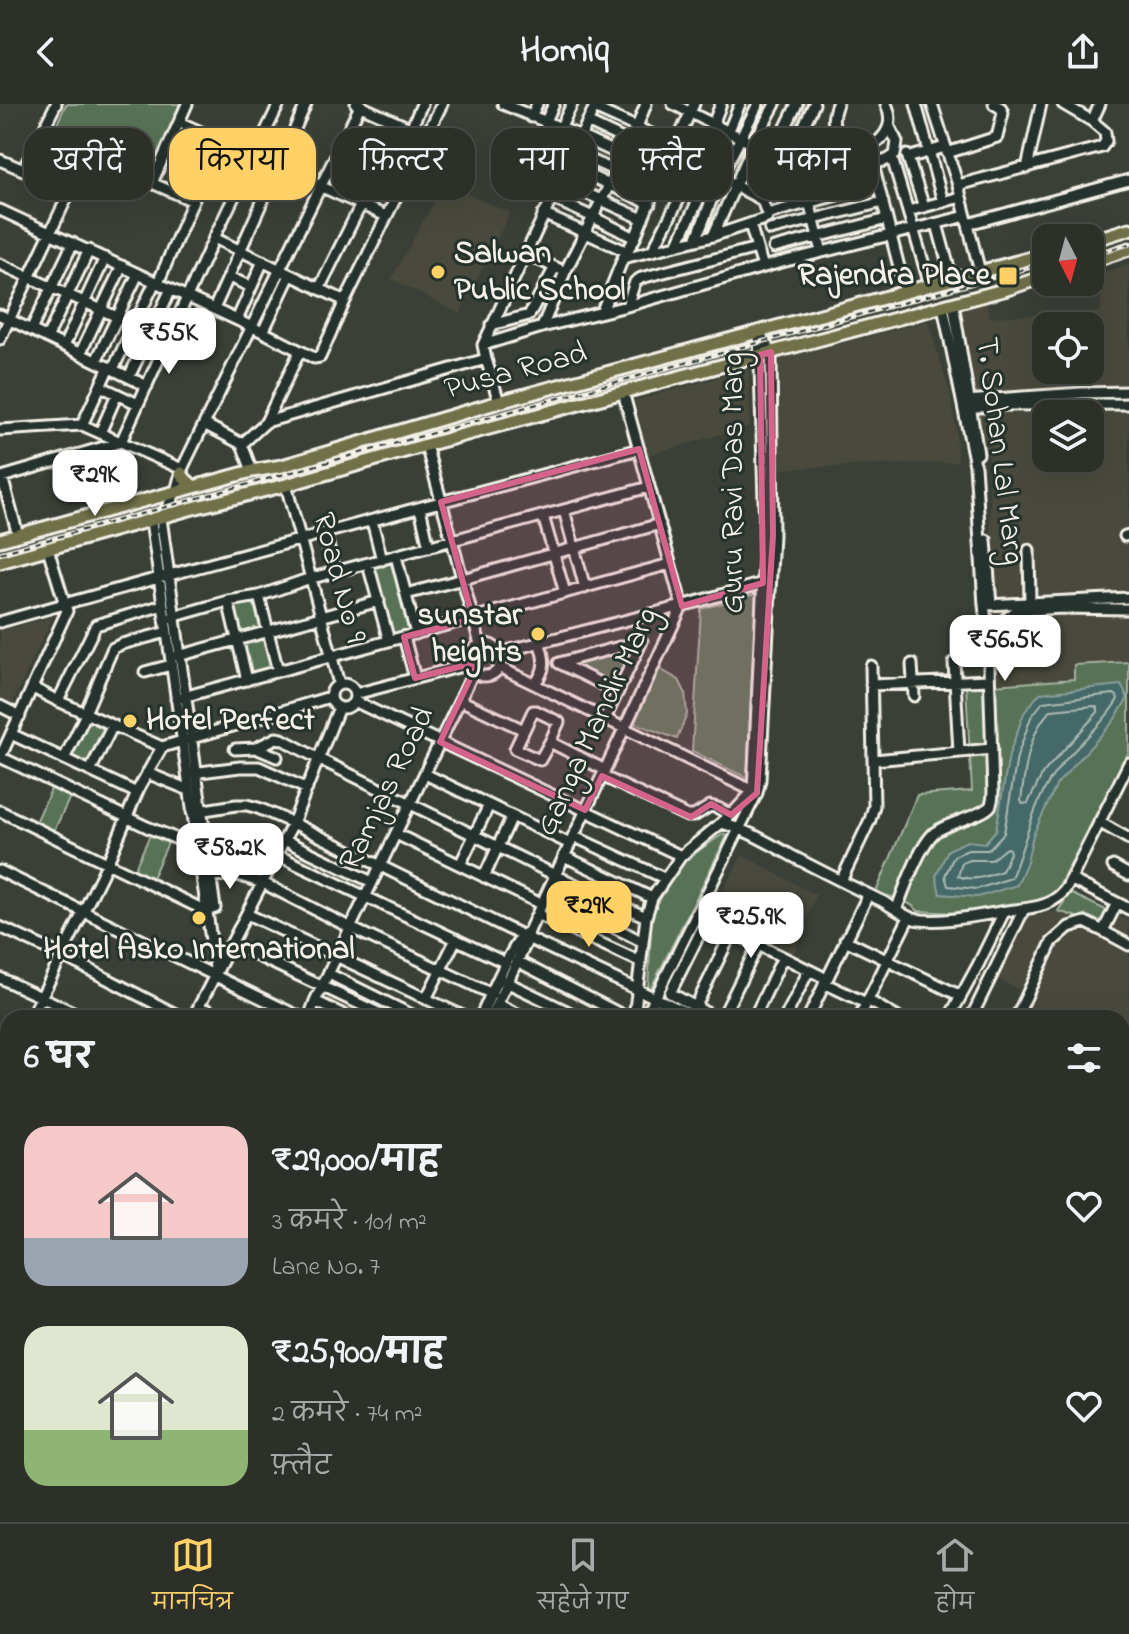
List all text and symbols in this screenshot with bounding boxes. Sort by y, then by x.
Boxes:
text: Homiq [520,26,609,79]
icon: back [24,30,68,74]
icon: share [1061,30,1105,74]
chip: खरीदें [24,128,153,200]
chip: किराया [169,128,316,200]
chip: फ़िल्टर [332,128,475,200]
chip: नया [491,128,596,200]
chip: फ़्लैट [612,128,732,200]
chip: मकान [748,128,878,200]
north arrow [1032,224,1104,296]
map controls [1032,224,1104,472]
place label: Salwan Public School [454,231,626,315]
place label: Rajendra Place [798,253,992,300]
marker: Salwan Public School [429,263,447,281]
marker: Rajendra Place [997,265,1019,287]
pin: ₹55K [122,308,216,376]
button: locate [1032,312,1104,384]
text: ₹55K [140,315,198,353]
street label: Pusa Road [439,330,593,414]
street label: T. Sohan Lal Marg [962,335,1036,567]
street label: Guru Ravi Das Marg [711,352,758,614]
button: layers [1032,400,1104,472]
pin: ₹29K [48,450,142,518]
text: ₹29K [71,457,119,495]
street label: Road No 9 [298,507,378,649]
place label: sunstar heights [417,593,523,678]
street label: Ganga Mandir Marg [524,600,672,844]
pin: ₹56.5K [940,615,1070,683]
text: ₹56.5K [968,622,1042,660]
marker: sunstar heights [529,625,547,643]
place label: Hotel Perfect [146,698,315,745]
street label: Ramjas Road [328,699,448,879]
marker: Hotel Perfect [121,712,139,730]
pin: ₹58.2K [165,823,295,891]
text: ₹58.2K [194,830,266,868]
pin: ₹29K [542,881,636,949]
text: ₹29K [565,888,613,926]
pin: ₹25.9K [686,892,816,960]
text: ₹25.9K [716,899,786,937]
marker: Hotel Asko International [190,909,208,927]
place label: Hotel Asko International [43,927,355,974]
text: 6 घर [24,1034,93,1084]
icon: filters [1062,1036,1106,1080]
text: ₹29,000/माह [272,1137,440,1187]
icon: home [88,1158,184,1254]
icon: heart [1062,1184,1106,1228]
text: 3 कमरे · 101 m² [272,1204,427,1242]
text: Lane No. 7 [272,1249,380,1287]
text: ₹25,900/माह [272,1329,445,1379]
icon: home [88,1358,184,1454]
icon: heart [1062,1384,1106,1428]
text: 2 कमरे · 74 m² [272,1396,423,1434]
text: फ़्लैट [272,1449,331,1487]
tab: मानचित्र [152,1533,233,1626]
tab: सहेजे गए [537,1533,628,1626]
tab: होम [933,1533,977,1626]

